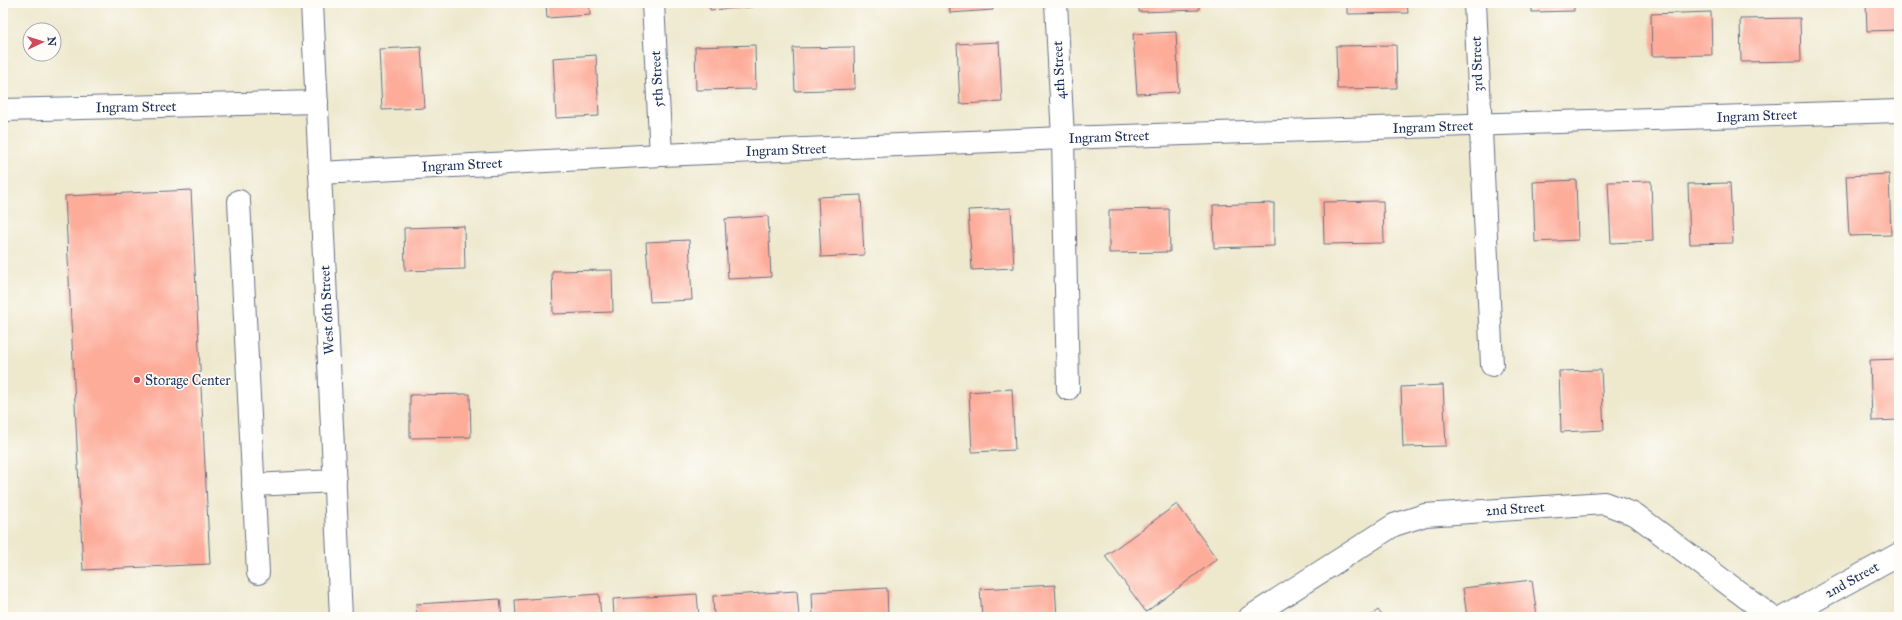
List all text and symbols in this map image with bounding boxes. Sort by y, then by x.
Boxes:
north arrow [22,22,62,62]
text: N [45,36,58,47]
street label: 3rd Street [1468,36,1486,92]
street label: 4th Street [1049,40,1069,100]
street label: 5th Street [647,50,667,108]
street label: Ingram Street [95,98,177,116]
street label: Ingram Street [1716,106,1798,126]
street label: Ingram Street [1392,117,1474,137]
street label: Ingram Street [1068,127,1150,147]
street label: Ingram Street [745,140,827,160]
street label: Ingram Street [421,154,503,176]
street label: West 6th Street [316,265,338,355]
place label: Storage Center [145,372,231,389]
marker: Storage Center [132,375,142,385]
street label: 2nd Street [1485,498,1545,520]
street label: 2nd Street [1822,558,1882,602]

